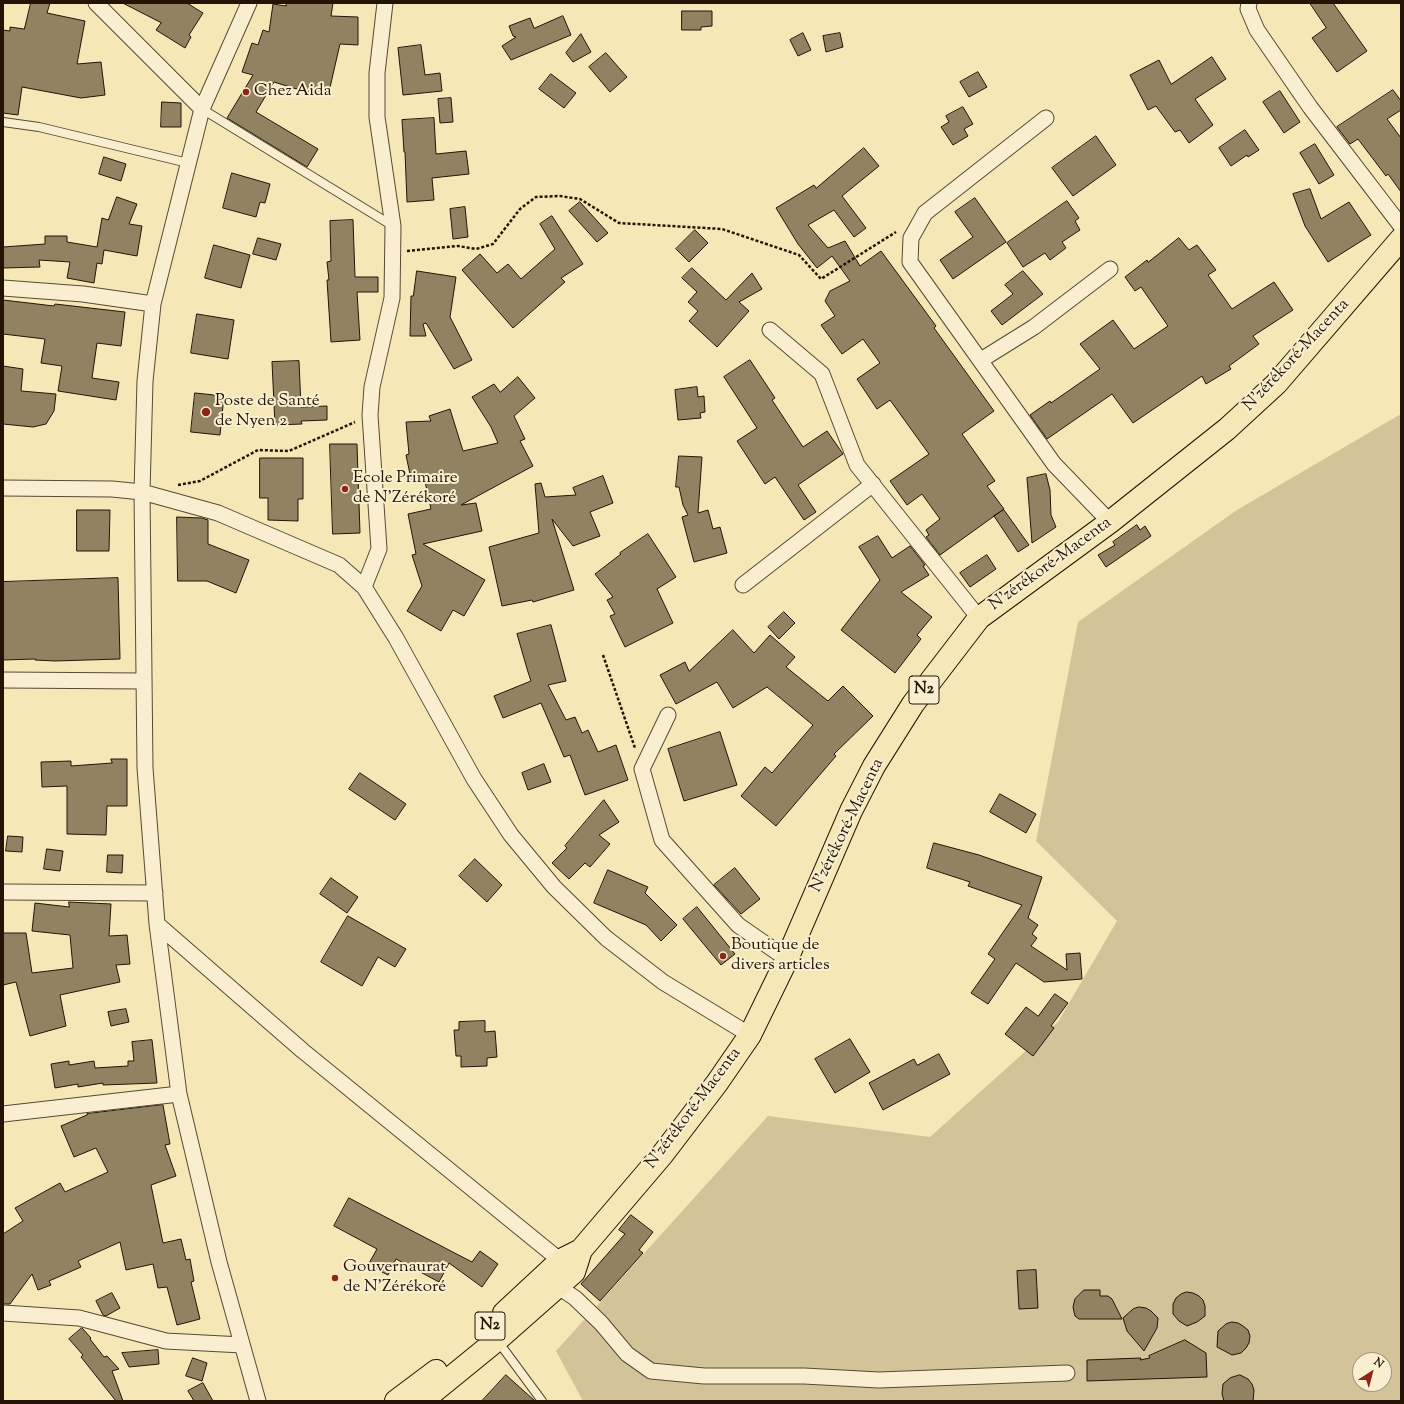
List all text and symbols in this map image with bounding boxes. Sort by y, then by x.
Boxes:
place label: Chez Aida [254,82,331,102]
marker: Chez Aida [241,87,251,97]
street label: N'zérékoré-Macenta [1240,295,1354,417]
place label: Poste de Santé de Nyen 2 [215,392,320,432]
marker: Poste de Santé de Nyen 2 [200,406,212,418]
place label: Ecole Primaire de N'Zérékoré [353,469,458,509]
marker: Ecole Primaire de N'Zérékoré [340,484,350,494]
street label: N'zérékoré-Macenta [986,514,1116,616]
road number: N2 [909,676,939,704]
street label: N'zérékoré-Macenta [807,756,889,896]
place label: Boutique de divers articles [731,936,830,976]
marker: Boutique de divers articles [718,951,728,961]
street label: N'zérékoré-Macenta [642,1044,746,1174]
place label: Gouvernaurat de N'Zérékoré [343,1258,446,1298]
marker: Gouvernaurat de N'Zérékoré [330,1273,340,1283]
road number: N2 [475,1312,505,1340]
north arrow [1352,1352,1392,1392]
text: N [1370,1354,1387,1372]

